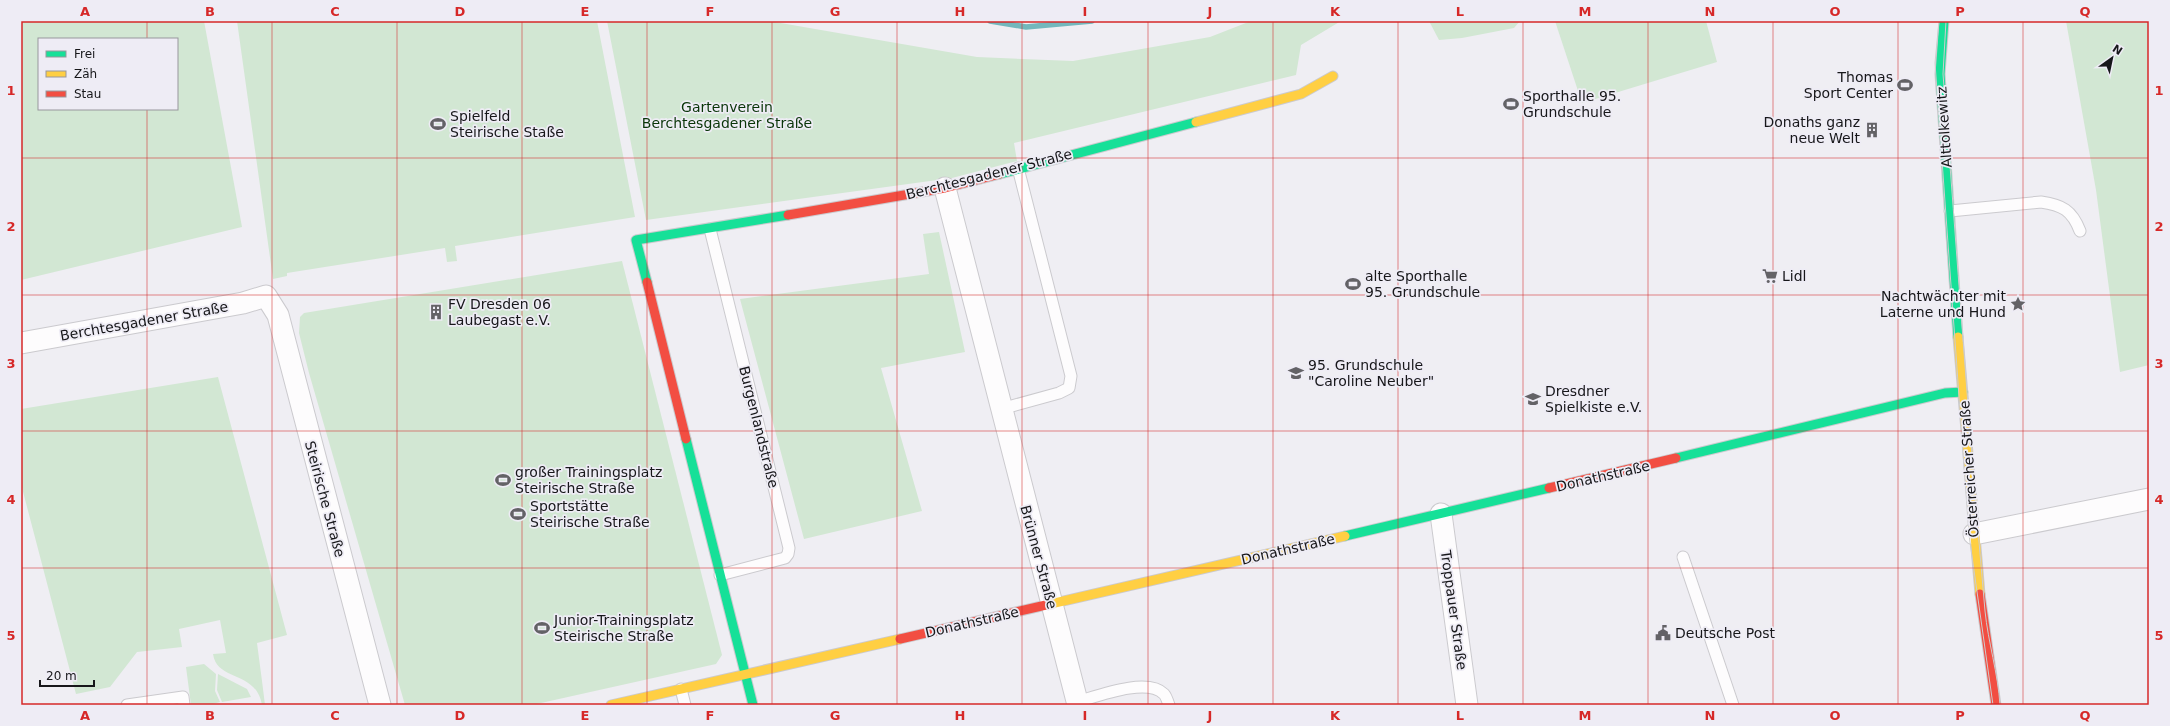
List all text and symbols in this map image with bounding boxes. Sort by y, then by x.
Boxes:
text: A [80,4,90,19]
text: B [205,4,215,19]
text: C [330,4,340,19]
text: D [455,4,466,19]
text: E [581,4,589,19]
text: F [706,4,714,19]
text: G [830,4,840,19]
text: H [955,4,965,19]
text: I [1083,4,1087,19]
text: J [1207,4,1212,19]
text: K [1330,4,1341,19]
text: L [1456,4,1464,19]
text: M [1579,4,1591,19]
text: N [1705,4,1715,19]
text: O [1829,4,1841,19]
text: P [1955,4,1965,19]
text: Q [2079,4,2091,19]
legend [38,38,178,110]
north arrow [2092,38,2132,78]
text: N [2110,42,2125,58]
text: Frei [74,47,95,61]
text: Zäh [74,67,97,81]
place label: Thomas Sport Center [1804,69,1893,101]
sports icon: Thomas Sport Center [1896,76,1914,94]
text: 1 [6,83,16,98]
text: 1 [2154,83,2164,98]
street label: Alttolkewitz [1933,86,1955,168]
text: Stau [74,87,101,101]
place label: Sporthalle 95. Grundschule [1523,88,1621,120]
sports icon: Sporthalle 95. Grundschule [1502,95,1520,113]
park label: Gartenverein Berchtesgadener Straße [642,99,812,131]
place label: Spielfeld Steirische Staße [450,108,564,140]
place label: Donaths ganz neue Welt [1763,114,1861,146]
sports icon: Spielfeld Steirische Staße [429,115,447,133]
building icon: Donaths ganz neue Welt [1863,121,1881,139]
street label: Berchtesgadener Straße [904,146,1074,202]
text: 2 [6,219,16,234]
text: 2 [2154,219,2164,234]
supermarket icon: Lidl [1761,267,1779,285]
place label: alte Sporthalle 95. Grundschule [1365,268,1480,300]
place label: Lidl [1782,268,1806,284]
sports icon: alte Sporthalle 95. Grundschule [1344,275,1362,293]
place label: Nachtwächter mit Laterne und Hund [1880,288,2007,320]
place icon: Nachtwächter mit Laterne und Hund [2009,295,2027,313]
place label: FV Dresden 06 Laubegast e.V. [448,296,551,328]
street label: Berchtesgadener Straße [59,298,229,344]
building icon: FV Dresden 06 Laubegast e.V. [427,303,445,321]
text: 3 [6,356,16,371]
text: 3 [2154,356,2164,371]
place label: 95. Grundschule "Caroline Neuber" [1308,357,1434,389]
street label: Burgenlandstraße [736,364,782,490]
school or university icon: 95. Grundschule "Caroline Neuber" [1287,364,1305,382]
place label: Dresdner Spielkiste e.V. [1545,383,1642,415]
school or university icon: Dresdner Spielkiste e.V. [1524,390,1542,408]
street label: Österreicher Straße [1955,400,1982,538]
street label: Steirische Straße [302,439,348,559]
street label: Donathstraße [1555,457,1651,495]
place label: großer Trainingsplatz Steirische Straße [515,464,662,496]
sports icon: großer Trainingsplatz Steirische Straße [494,471,512,489]
text: 4 [6,492,16,507]
text: 4 [2154,492,2164,507]
place label: Sportstätte Steirische Straße [530,498,650,530]
street label: Brünner Straße [1017,503,1061,611]
sports icon: Sportstätte Steirische Straße [509,505,527,523]
street label: Donathstraße [1240,530,1336,568]
street label: Troppauer Straße [1438,548,1470,671]
street label: Donathstraße [924,603,1020,641]
place label: Junior-Trainingsplatz Steirische Straße [553,612,694,644]
sports icon: Junior-Trainingsplatz Steirische Straße [533,619,551,637]
public building icon: Deutsche Post [1654,624,1672,642]
place label: Deutsche Post [1675,625,1775,641]
text: 5 [6,628,16,643]
text: 5 [2154,628,2164,643]
scale bar [40,662,94,688]
text: 20 m [46,669,77,683]
text: A [80,708,90,723]
text: B [205,708,215,723]
text: C [330,708,340,723]
text: D [455,708,466,723]
text: E [581,708,589,723]
text: F [706,708,714,723]
text: G [830,708,840,723]
text: H [955,708,965,723]
text: I [1083,708,1087,723]
text: J [1207,708,1212,723]
text: K [1330,708,1341,723]
text: L [1456,708,1464,723]
text: M [1579,708,1591,723]
text: N [1705,708,1715,723]
text: O [1829,708,1841,723]
text: P [1955,708,1965,723]
text: Q [2079,708,2091,723]

